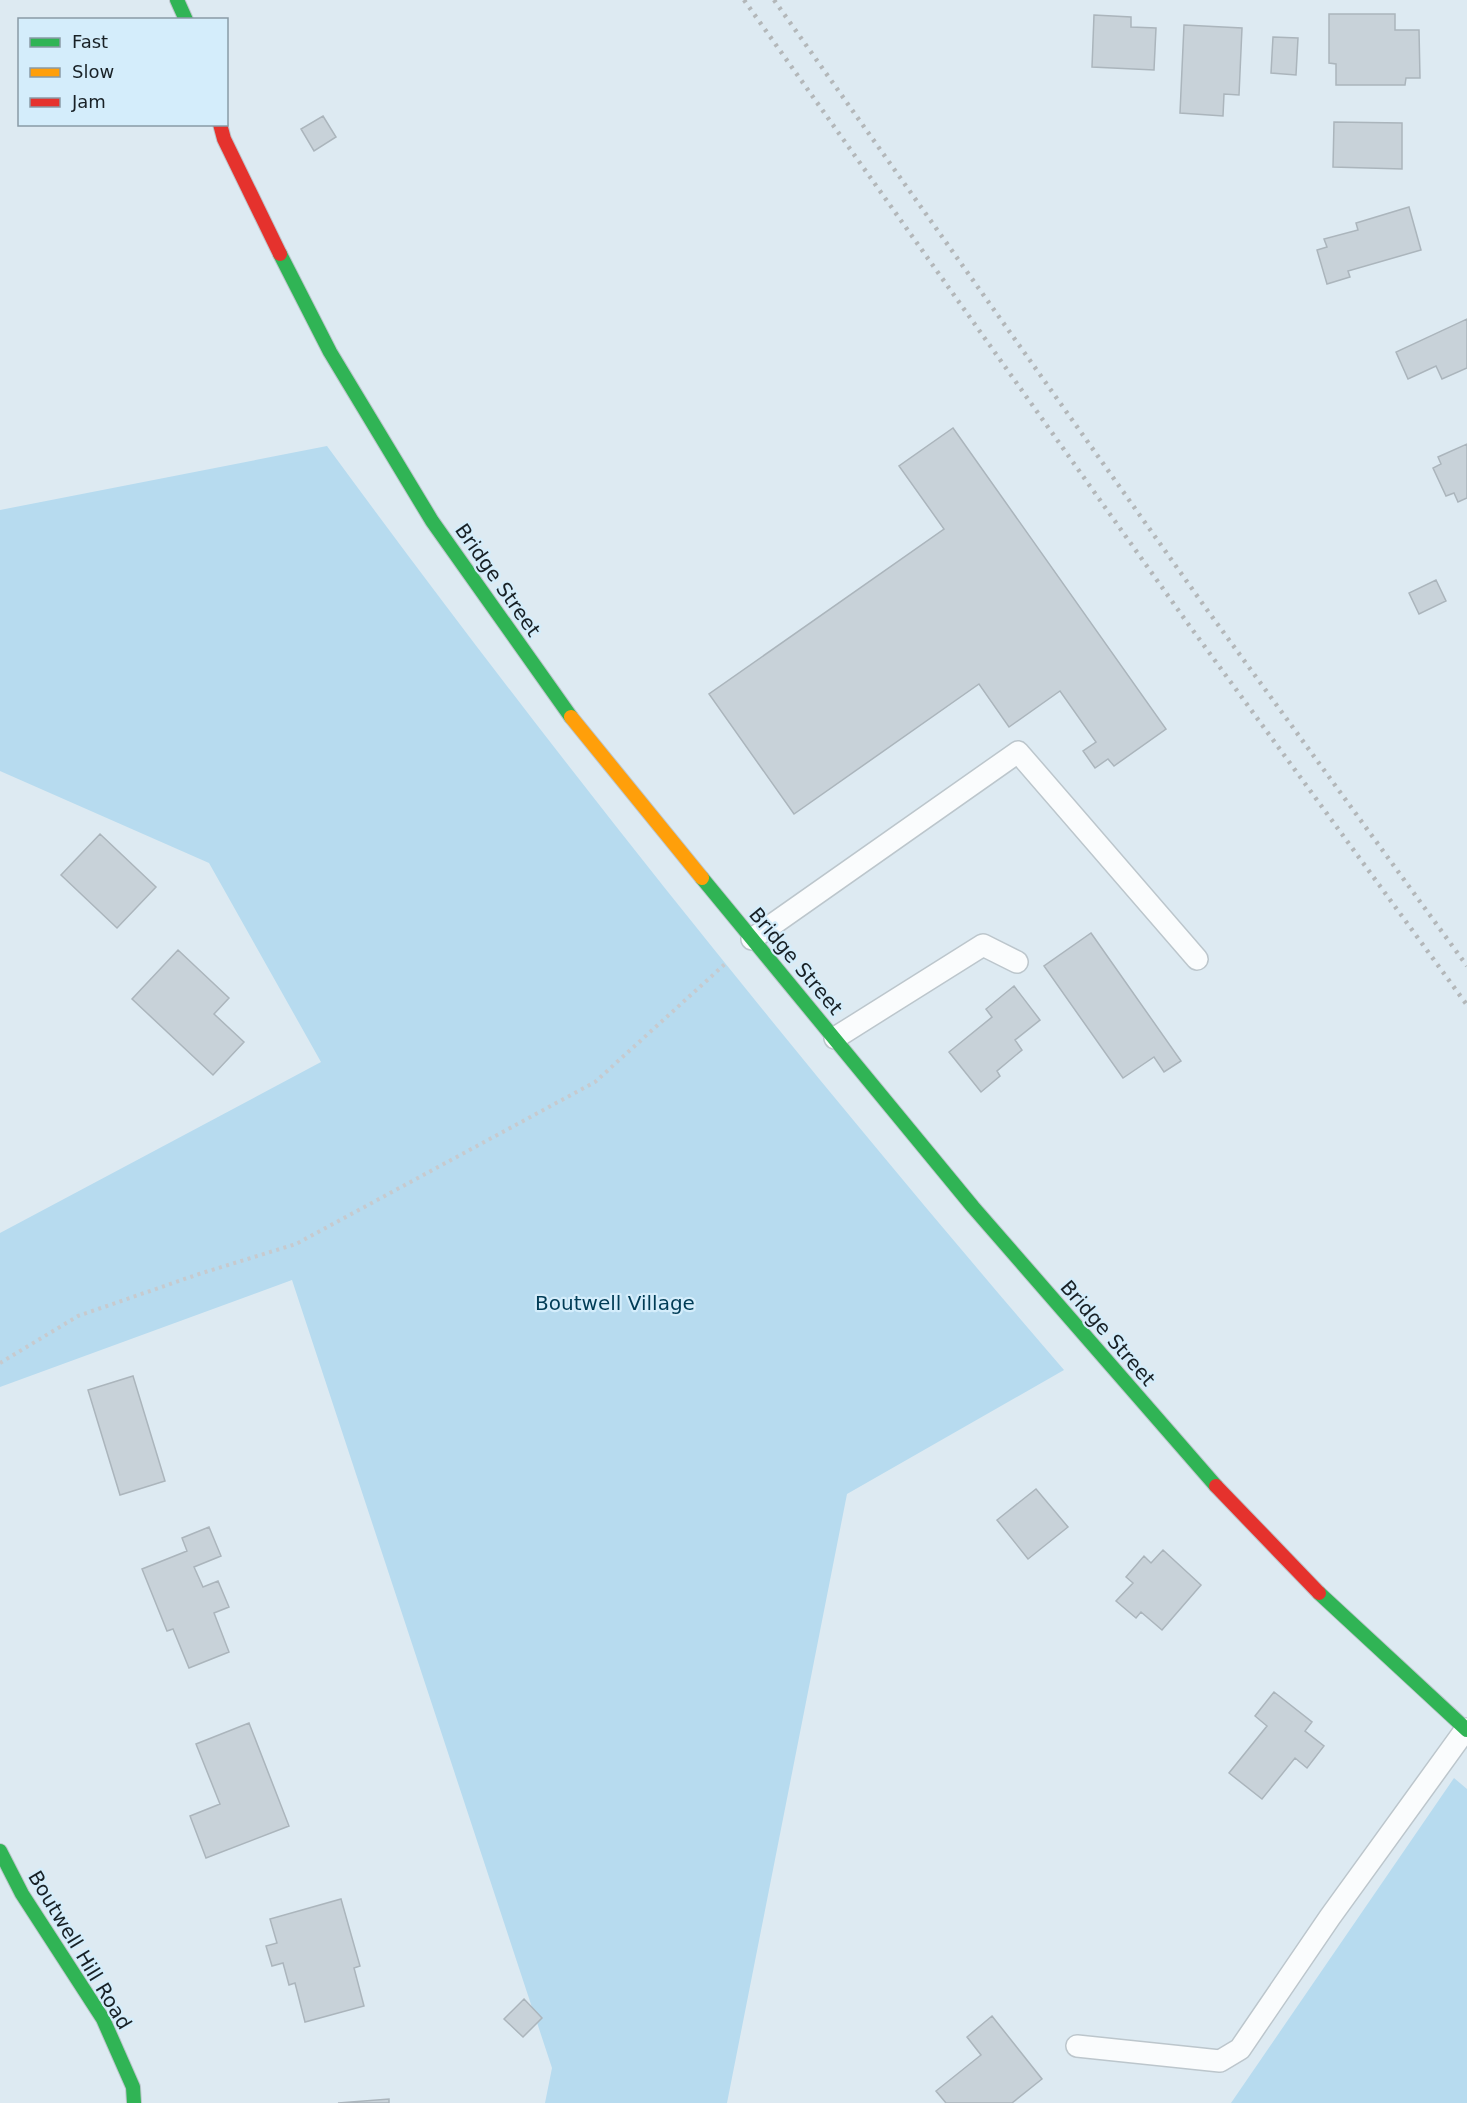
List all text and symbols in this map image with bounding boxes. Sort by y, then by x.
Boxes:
legend [18,18,228,126]
text: Fast [72,31,108,52]
text: Slow [72,61,114,82]
text: Jam [71,91,106,112]
street label: Bridge Street [450,519,546,641]
street label: Bridge Street [744,903,848,1020]
street label: Bridge Street [1056,1275,1161,1391]
park label: Boutwell Village [535,1291,695,1315]
street label: Boutwell Hill Road [23,1866,137,2034]

